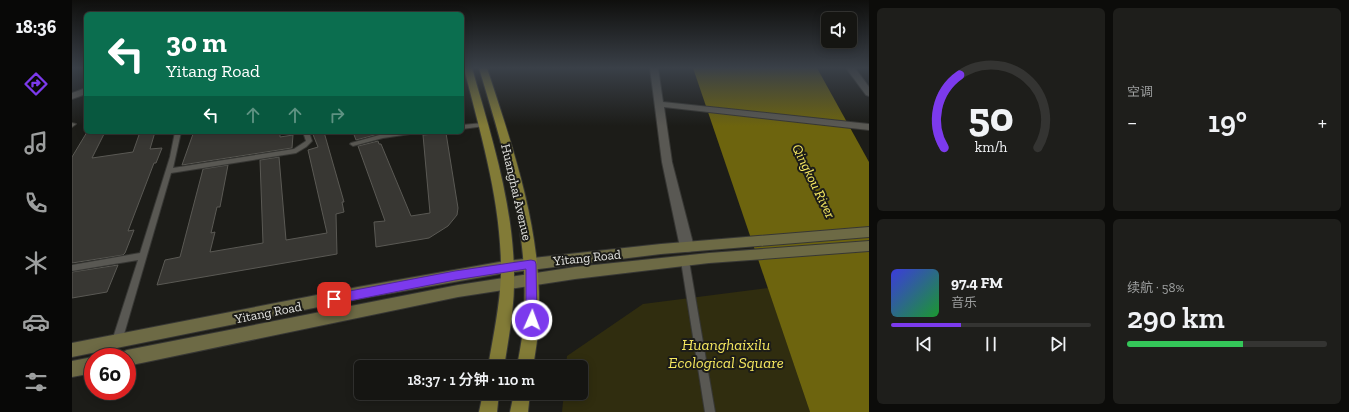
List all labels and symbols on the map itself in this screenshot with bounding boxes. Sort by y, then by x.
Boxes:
water label: Qingkou River [788,141,839,221]
street label: Huanghai Avenue [498,142,535,242]
street label: Yitang Road [552,246,622,269]
pin [317,282,351,316]
street label: Yitang Road [232,299,303,327]
position arrow [511,299,553,341]
park label: Huanghaixilu Ecological Square [668,335,784,372]
speed limit sign: 60 [84,348,136,400]

